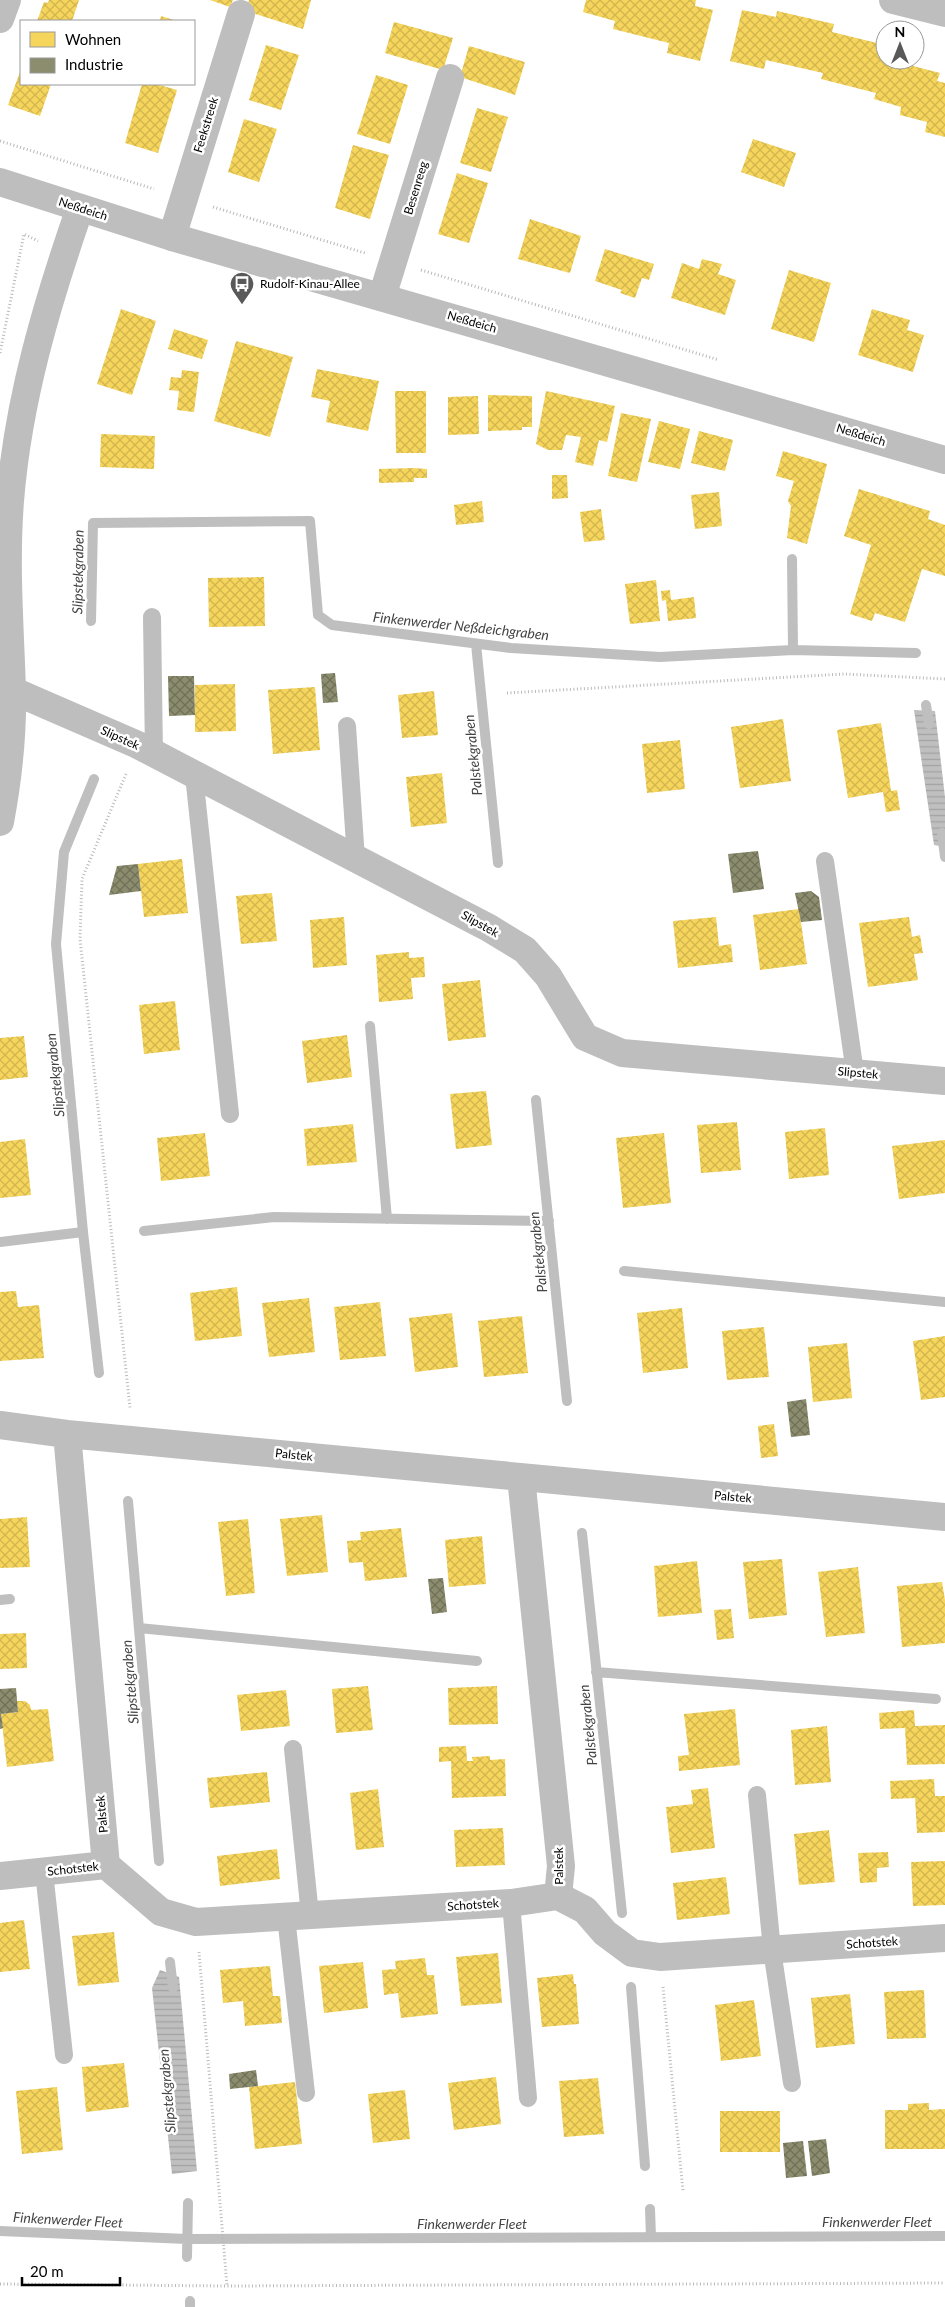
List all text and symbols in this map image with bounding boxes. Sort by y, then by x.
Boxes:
legend [20,20,195,85]
north arrow [875,20,925,70]
text: N [895,23,905,40]
text: Wohnen [65,30,121,48]
text: Industrie [65,55,123,73]
street label: Feekstreek [190,94,221,155]
street label: Besenreeg [400,159,431,216]
street label: Neßdeich [57,194,110,223]
bus stop icon: Rudolf-Kinau-Allee [229,271,255,305]
place label: Rudolf-Kinau-Allee [260,276,360,291]
street label: Neßdeich [446,307,499,336]
street label: Neßdeich [835,420,888,449]
water label: Slipstekgraben [68,530,87,614]
water label: Finkenwerder Neßdeichgraben [372,608,550,643]
water label: Palstekgraben [460,714,485,796]
street label: Slipstek [99,722,143,753]
street label: Slipstek [459,907,502,940]
water label: Slipstekgraben [42,1032,67,1118]
street label: Slipstek [837,1063,880,1082]
water label: Palstekgraben [525,1211,550,1293]
street label: Palstek [275,1445,314,1464]
street label: Palstek [714,1487,753,1506]
water label: Slipstekgraben [117,1639,142,1725]
water label: Palstekgraben [575,1684,600,1766]
street label: Palstek [92,1794,111,1833]
street label: Palstek [551,1846,566,1885]
street label: Schotstek [46,1858,100,1879]
street label: Schotstek [447,1895,500,1914]
street label: Schotstek [846,1933,899,1952]
water label: Slipstekgraben [154,2048,179,2134]
water label: Finkenwerder Fleet [13,2208,123,2231]
water label: Finkenwerder Fleet [822,2213,932,2230]
water label: Finkenwerder Fleet [417,2215,527,2232]
scale bar [22,2254,120,2286]
text: 20 m [30,2262,64,2280]

